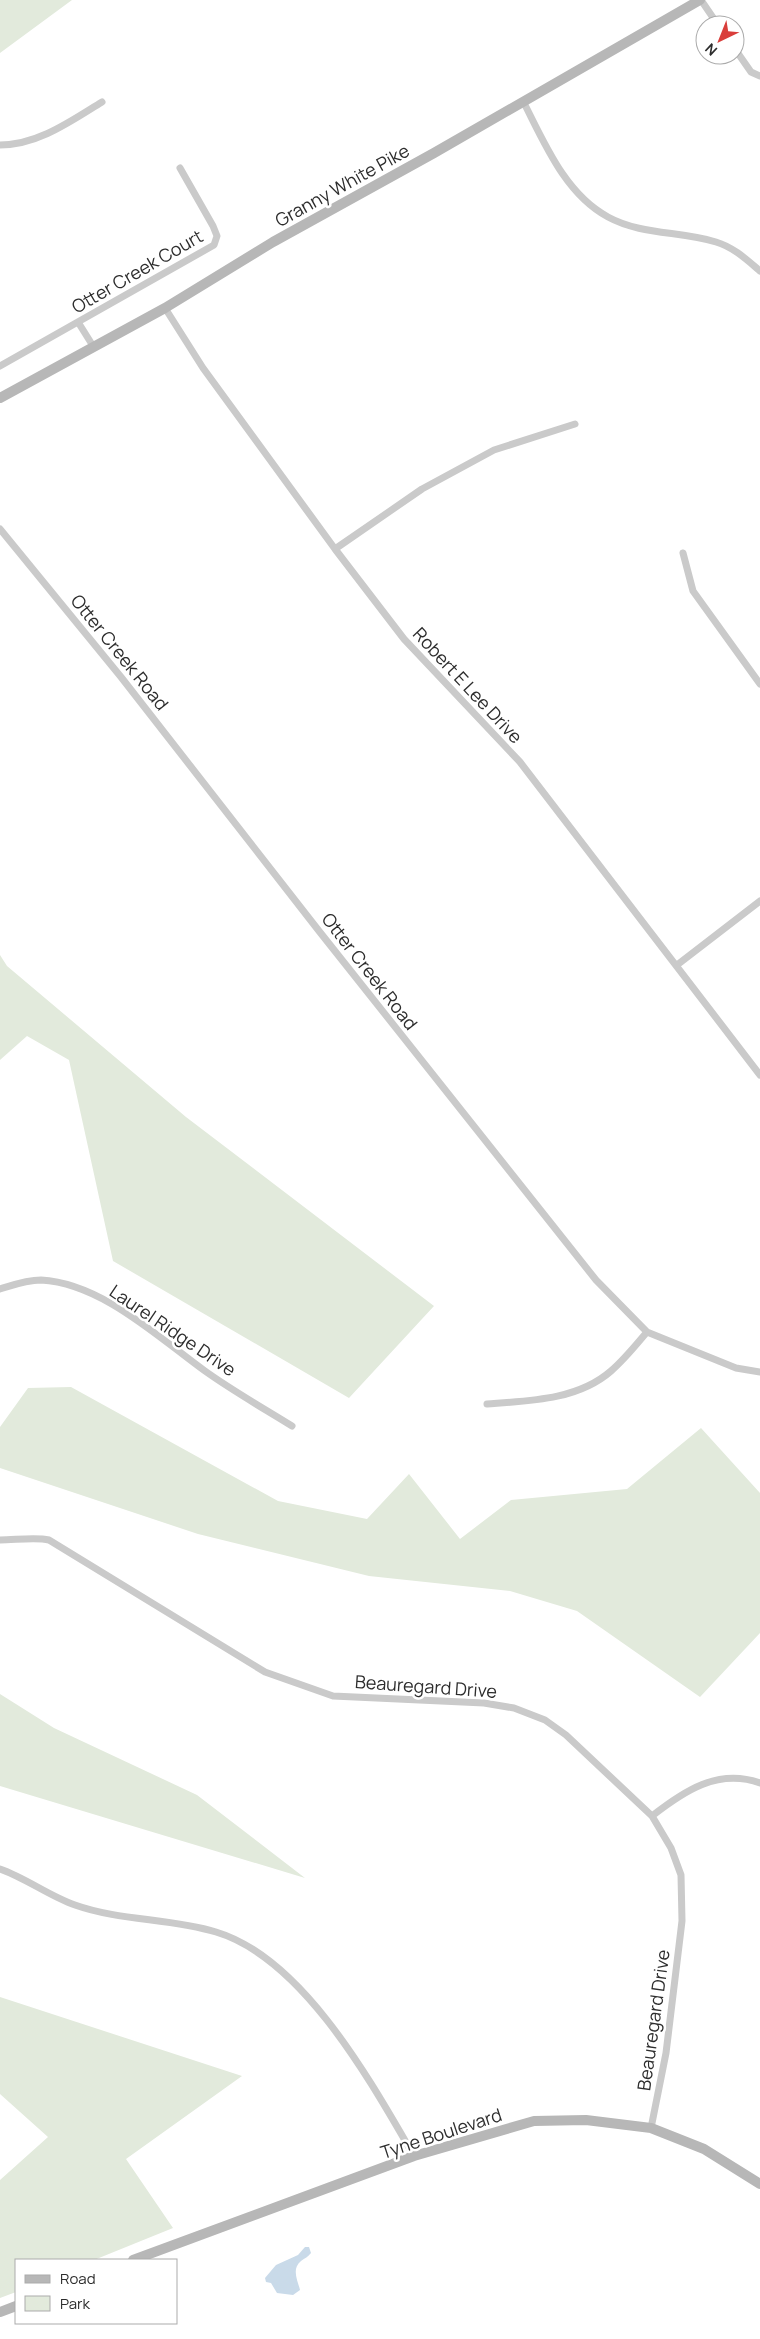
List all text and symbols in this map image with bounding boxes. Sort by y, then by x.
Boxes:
north arrow [695,15,745,65]
text: N [701,39,721,60]
street label: Granny White Pike [271,138,413,232]
street label: Otter Creek Court [67,224,207,318]
street label: Otter Creek Road [66,589,174,715]
street label: Robert E Lee Drive [408,622,528,748]
street label: Otter Creek Road [317,908,423,1034]
street label: Laurel Ridge Drive [105,1279,241,1381]
street label: Beauregard Drive [354,1669,498,1703]
street label: Beauregard Drive [631,1948,675,2092]
street label: Tyne Boulevard [377,2102,505,2164]
legend [15,2259,178,2324]
text: Road [60,2268,96,2289]
text: Park [60,2293,90,2314]

